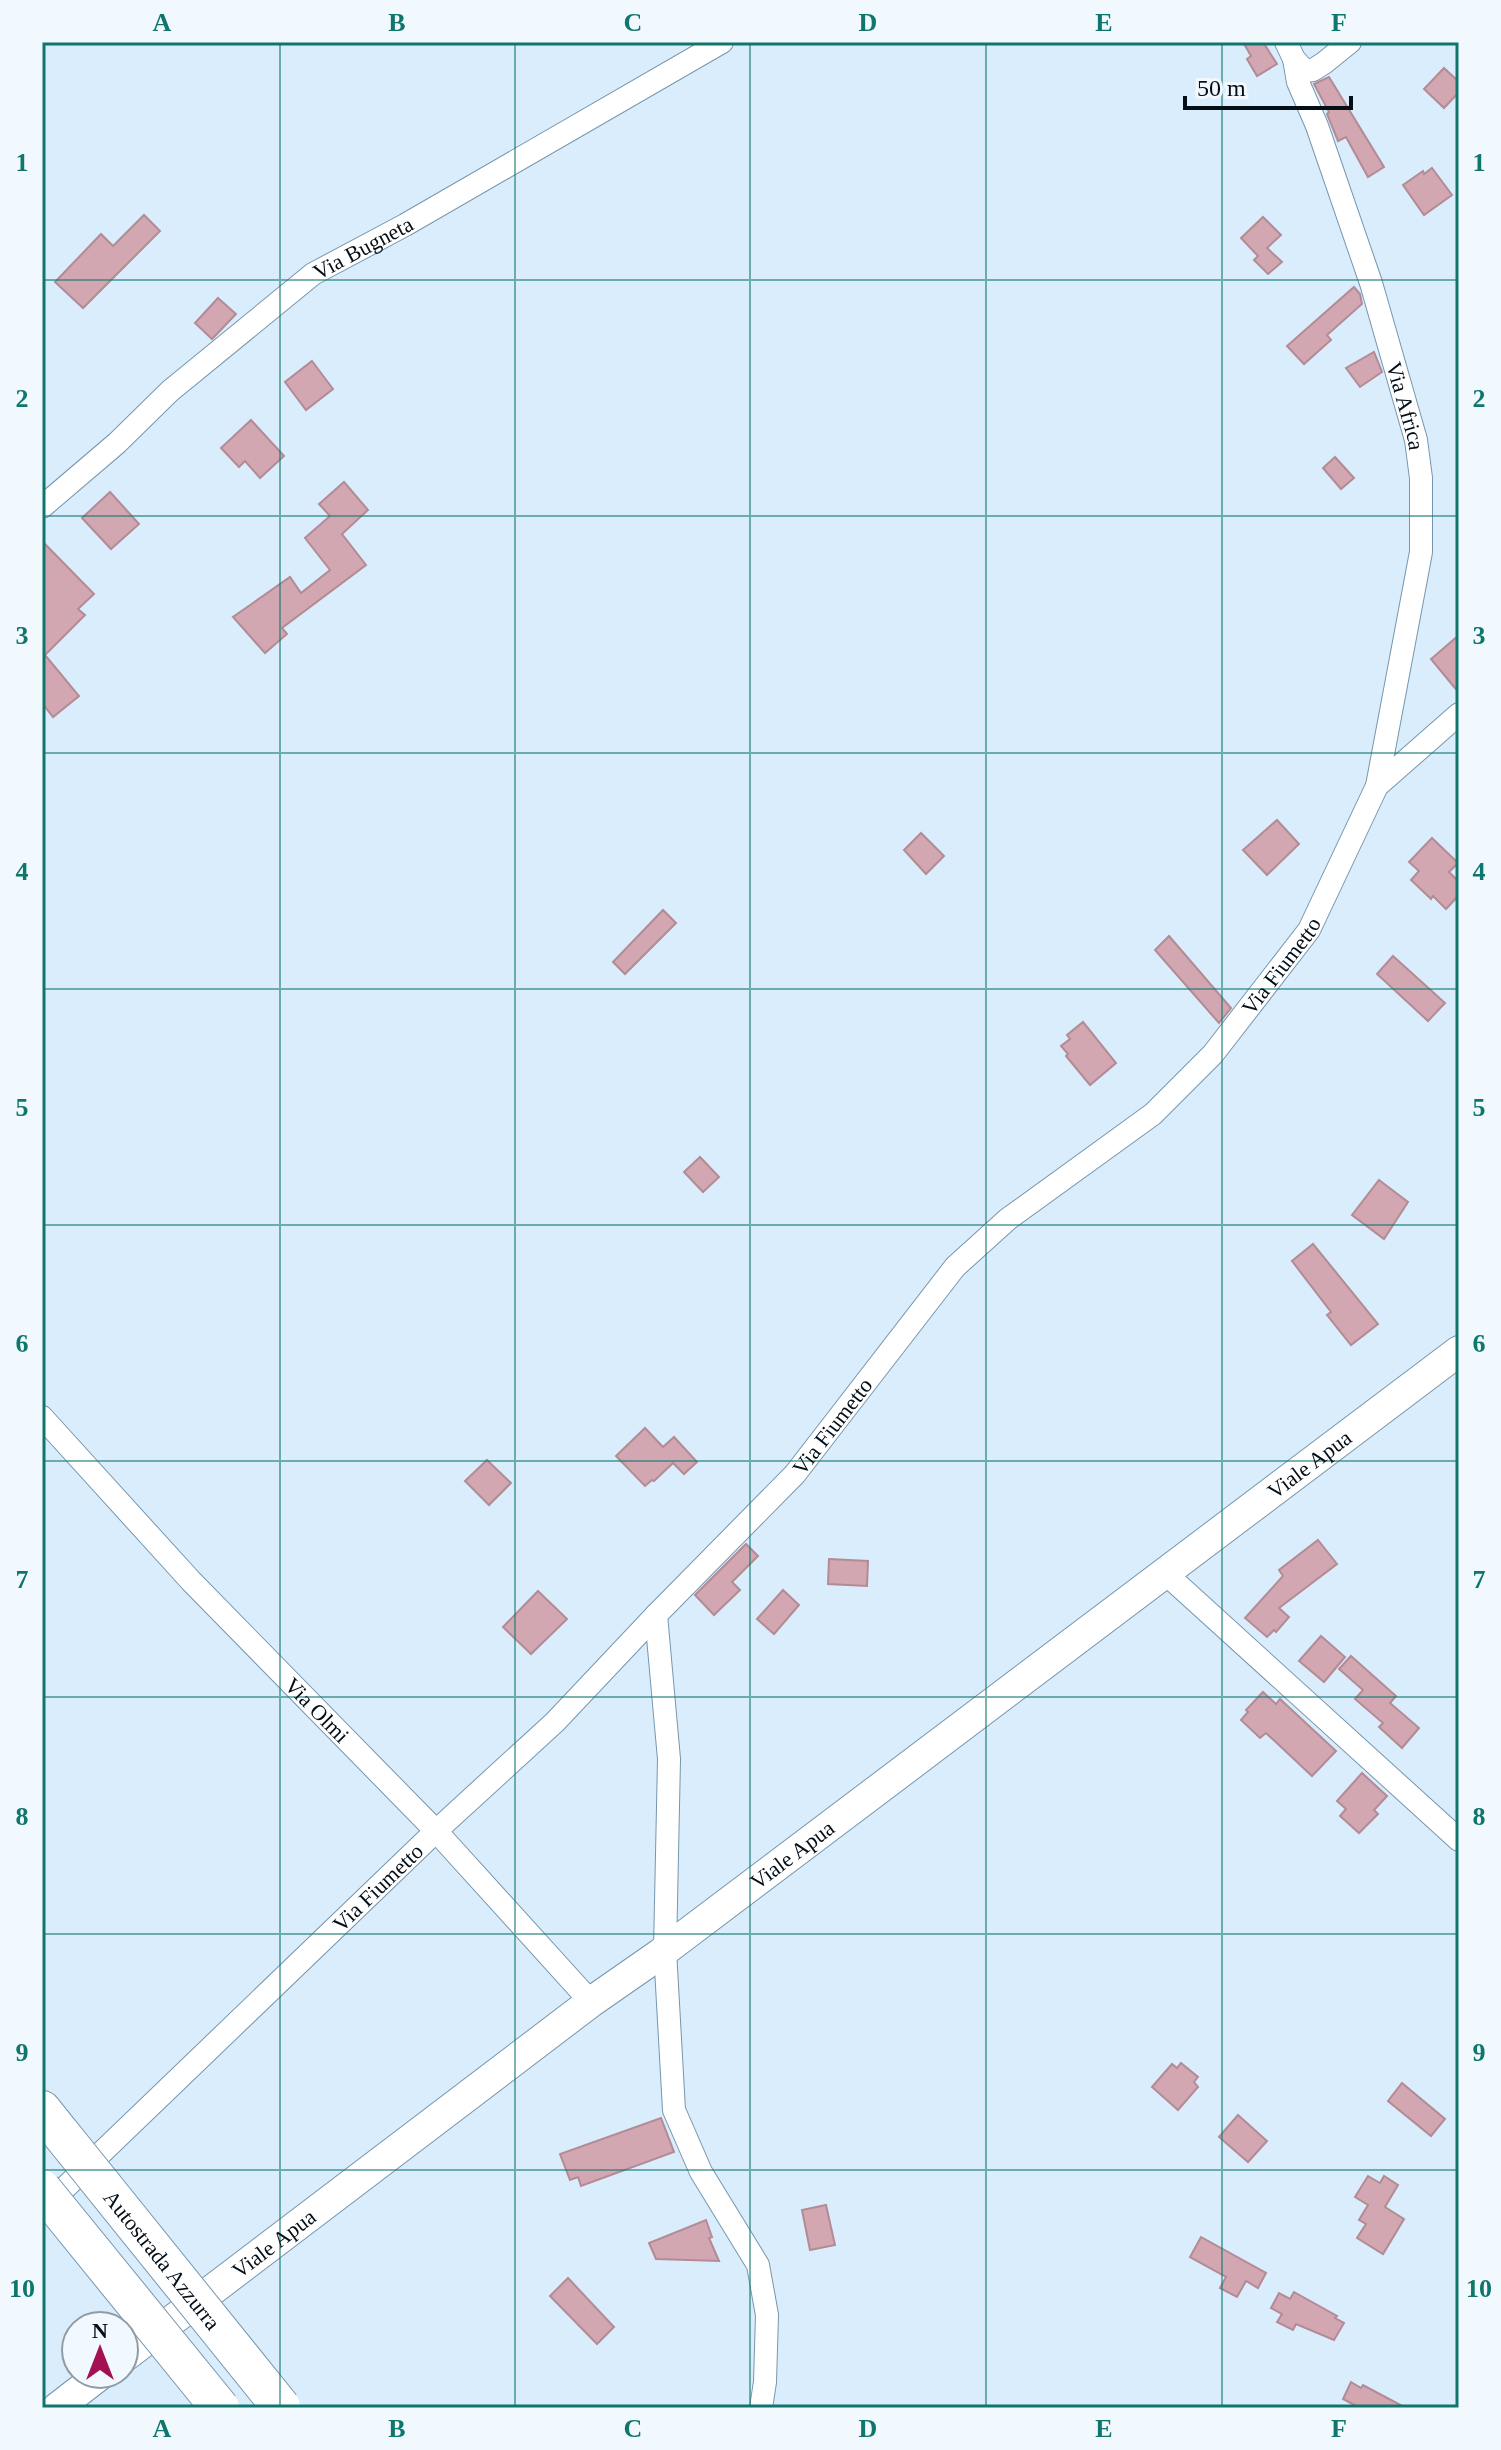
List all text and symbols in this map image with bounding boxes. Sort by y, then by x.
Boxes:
text: A [153,8,172,37]
text: B [388,8,406,37]
text: C [624,8,642,37]
text: D [859,8,877,37]
text: E [1095,8,1113,37]
text: F [1331,8,1347,37]
scale bar [1185,60,1351,110]
text: 50 m [1197,75,1246,101]
text: 1 [16,148,29,177]
text: 1 [1473,148,1486,177]
street label: Via Bugneta [309,211,418,285]
street label: Via Africa [1381,359,1429,452]
text: 2 [16,384,29,413]
text: 2 [1473,384,1486,413]
text: 3 [16,621,29,650]
text: 3 [1473,621,1486,650]
text: 4 [16,857,29,886]
text: 4 [1473,857,1486,886]
street label: Via Fiumetto [1236,914,1326,1019]
text: 5 [16,1093,29,1122]
text: 5 [1473,1093,1486,1122]
text: 6 [16,1329,29,1358]
text: 6 [1473,1329,1486,1358]
street label: Via Fiumetto [787,1373,878,1480]
street label: Viale Apua [1263,1425,1356,1504]
text: 7 [16,1565,29,1594]
text: 7 [1473,1565,1486,1594]
street label: Via Olmi [280,1672,354,1748]
text: 8 [16,1802,29,1831]
text: 8 [1473,1802,1486,1831]
street label: Viale Apua [746,1815,839,1894]
street label: Via Fiumetto [328,1838,428,1937]
text: 9 [16,2038,29,2067]
text: 9 [1473,2038,1486,2067]
street label: Autostrada Azzurra [98,2185,226,2335]
street label: Viale Apua [227,2204,321,2283]
text: 10 [9,2274,35,2303]
text: 10 [1466,2274,1492,2303]
north arrow [60,2310,140,2390]
text: N [92,2318,108,2343]
text: A [153,2414,172,2443]
text: B [388,2414,406,2443]
text: C [624,2414,642,2443]
text: D [859,2414,877,2443]
text: E [1095,2414,1113,2443]
text: F [1331,2414,1347,2443]

